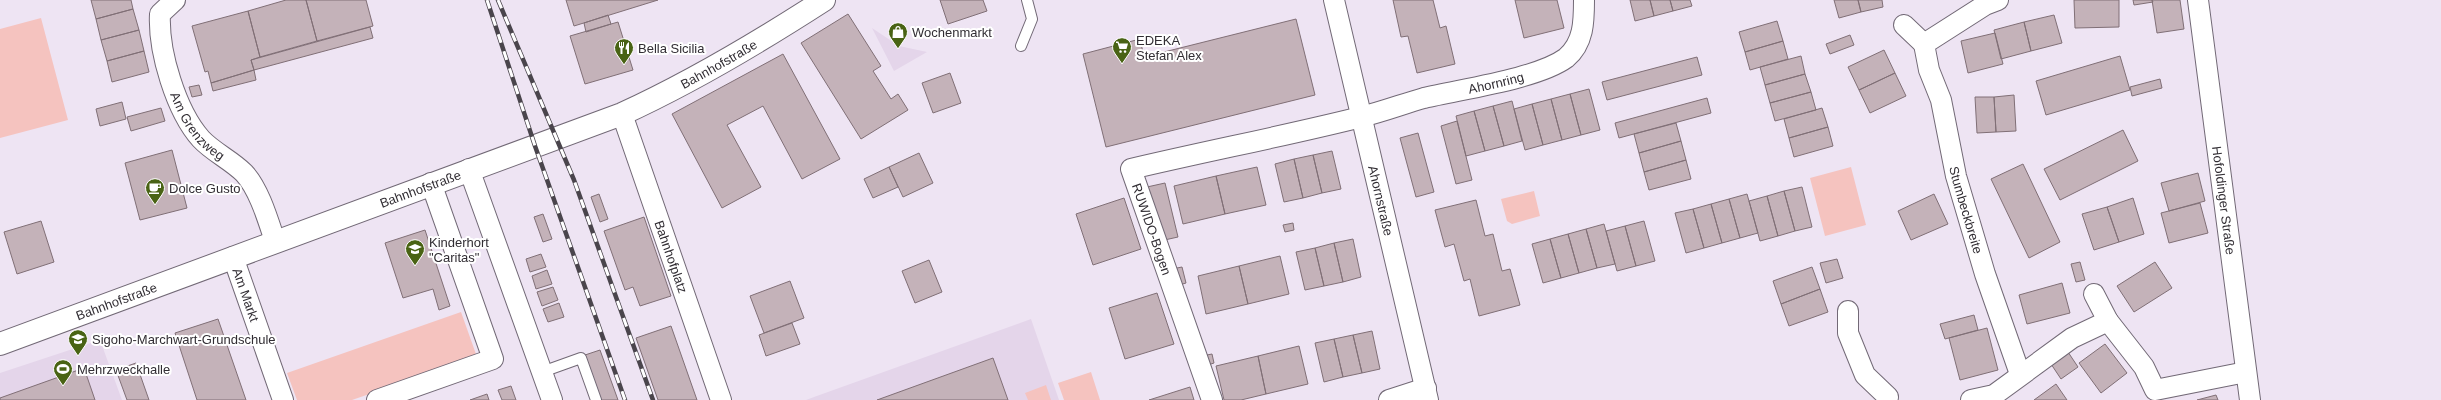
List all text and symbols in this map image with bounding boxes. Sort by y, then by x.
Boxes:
shop icon: Wochenmarkt [887,21,909,49]
place label: Wochenmarkt [912,25,992,40]
place label: EDEKA Stefan Alex [1136,33,1202,63]
supermarket icon: EDEKA Stefan Alex [1111,36,1133,64]
restaurant icon: Bella Sicilia [613,37,635,65]
street label: Bahnhofstraße [678,37,760,92]
place label: Bella Sicilia [638,41,705,56]
street label: Ahornring [1467,69,1526,97]
street label: Am Grenzweg [167,90,227,163]
street label: Hofoldinger Straße [2209,145,2238,256]
street label: Ahornstraße [1365,164,1396,237]
street label: Stumbeckbreite [1946,165,1986,256]
street label: Bahnhofstraße [378,167,463,211]
cafe icon: Dolce Gusto [144,177,166,205]
place label: Dolce Gusto [169,181,241,196]
street label: RUWIDO-Bogen [1129,181,1174,277]
street label: Bahnhofplatz [651,219,690,295]
place label: Kinderhort "Caritas" [429,235,489,265]
school or university icon: Kinderhort "Caritas" [404,238,426,266]
street label: Am Markt [229,266,262,324]
street label: Bahnhofstraße [74,280,159,323]
school or university icon: Sigoho-Marchwart-Grundschule [67,328,89,356]
place label: Sigoho-Marchwart-Grundschule [92,332,276,347]
sports icon: Mehrzweckhalle [52,358,74,386]
place label: Mehrzweckhalle [77,362,170,377]

